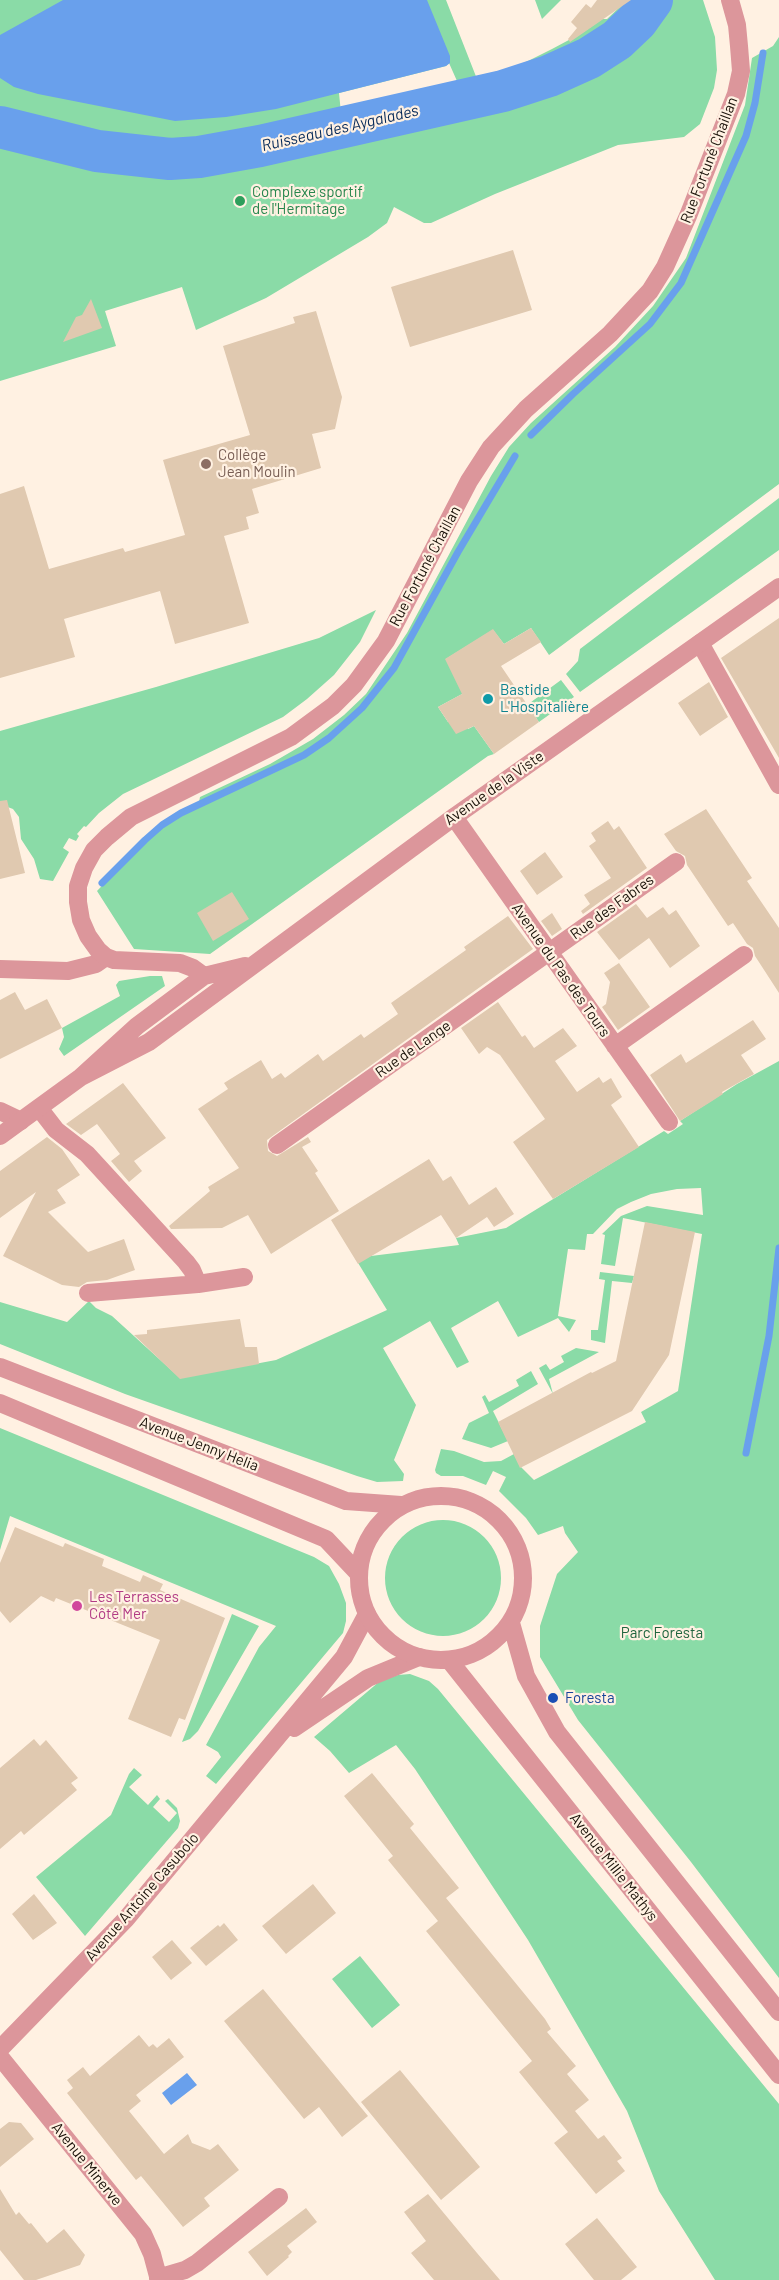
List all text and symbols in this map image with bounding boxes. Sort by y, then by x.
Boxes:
street label: Rue Fortuné Chaillan [677,94,741,226]
water label: Ruisseau des Aygalades [260,101,420,155]
place label: Complexe sportif de l'Hermitage [252,183,363,218]
marker: Complexe sportif de l'Hermitage [233,194,247,208]
place label: Collège Jean Moulin [218,446,296,481]
marker: Collège Jean Moulin [199,457,213,471]
street label: Rue Fortuné Chaillan [386,503,464,629]
place label: Bastide L'Hospitalière [500,681,589,716]
marker: Bastide L'Hospitalière [481,692,495,706]
street label: Avenue de la Viste [441,747,547,829]
street label: Rue des Fabres [567,871,657,943]
street label: Avenue du Pas des Tours [508,900,614,1040]
street label: Rue de Lange [372,1016,454,1082]
street label: Avenue Jenny Helia [137,1413,261,1475]
place label: Les Terrasses Côté Mer [89,1588,179,1623]
marker: Les Terrasses Côté Mer [70,1599,84,1613]
park label: Parc Foresta [621,1624,703,1642]
place label: Foresta [565,1689,615,1707]
marker: Foresta [546,1691,560,1705]
street label: Avenue Millie Mathys [566,1809,662,1925]
street label: Avenue Antoine Casubolo [81,1829,203,1965]
street label: Avenue Minerve [48,2119,126,2209]

